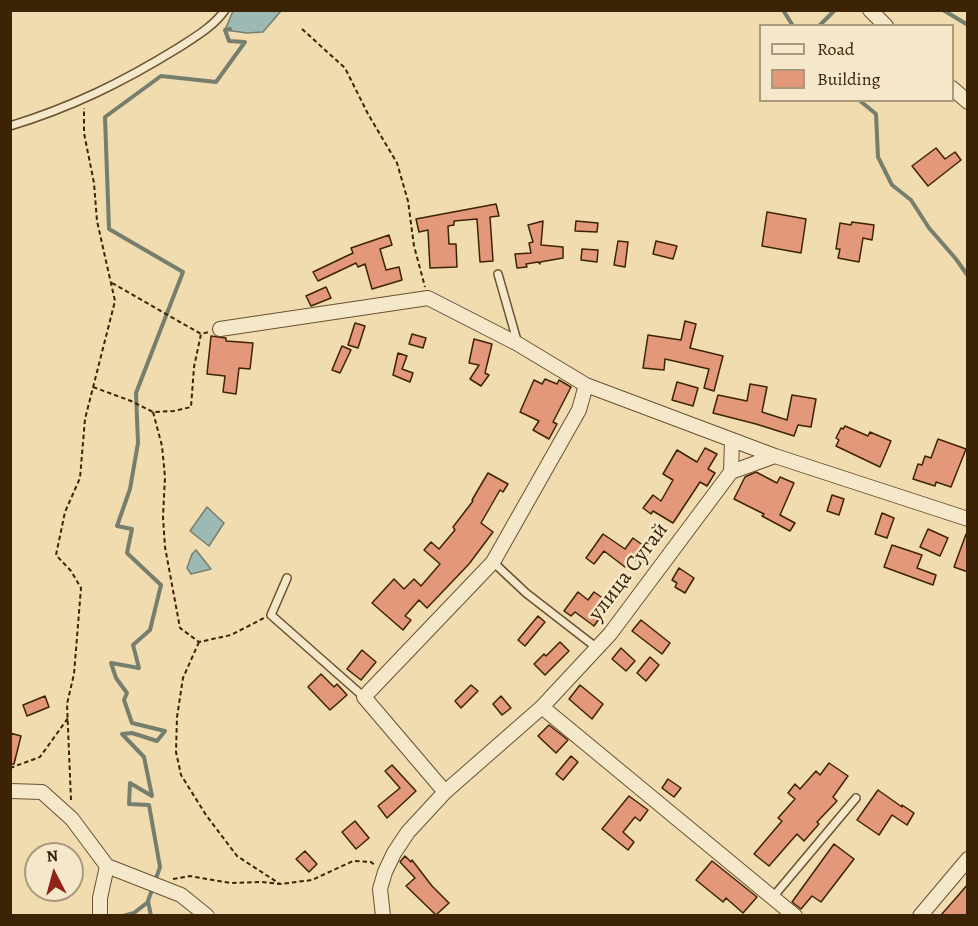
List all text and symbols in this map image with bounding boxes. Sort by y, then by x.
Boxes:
legend [759,24,954,102]
text: Road [817,37,854,61]
text: Building [817,67,881,91]
street label: улица Сугай [583,518,675,626]
north arrow [24,842,84,902]
text: N [45,845,59,868]

